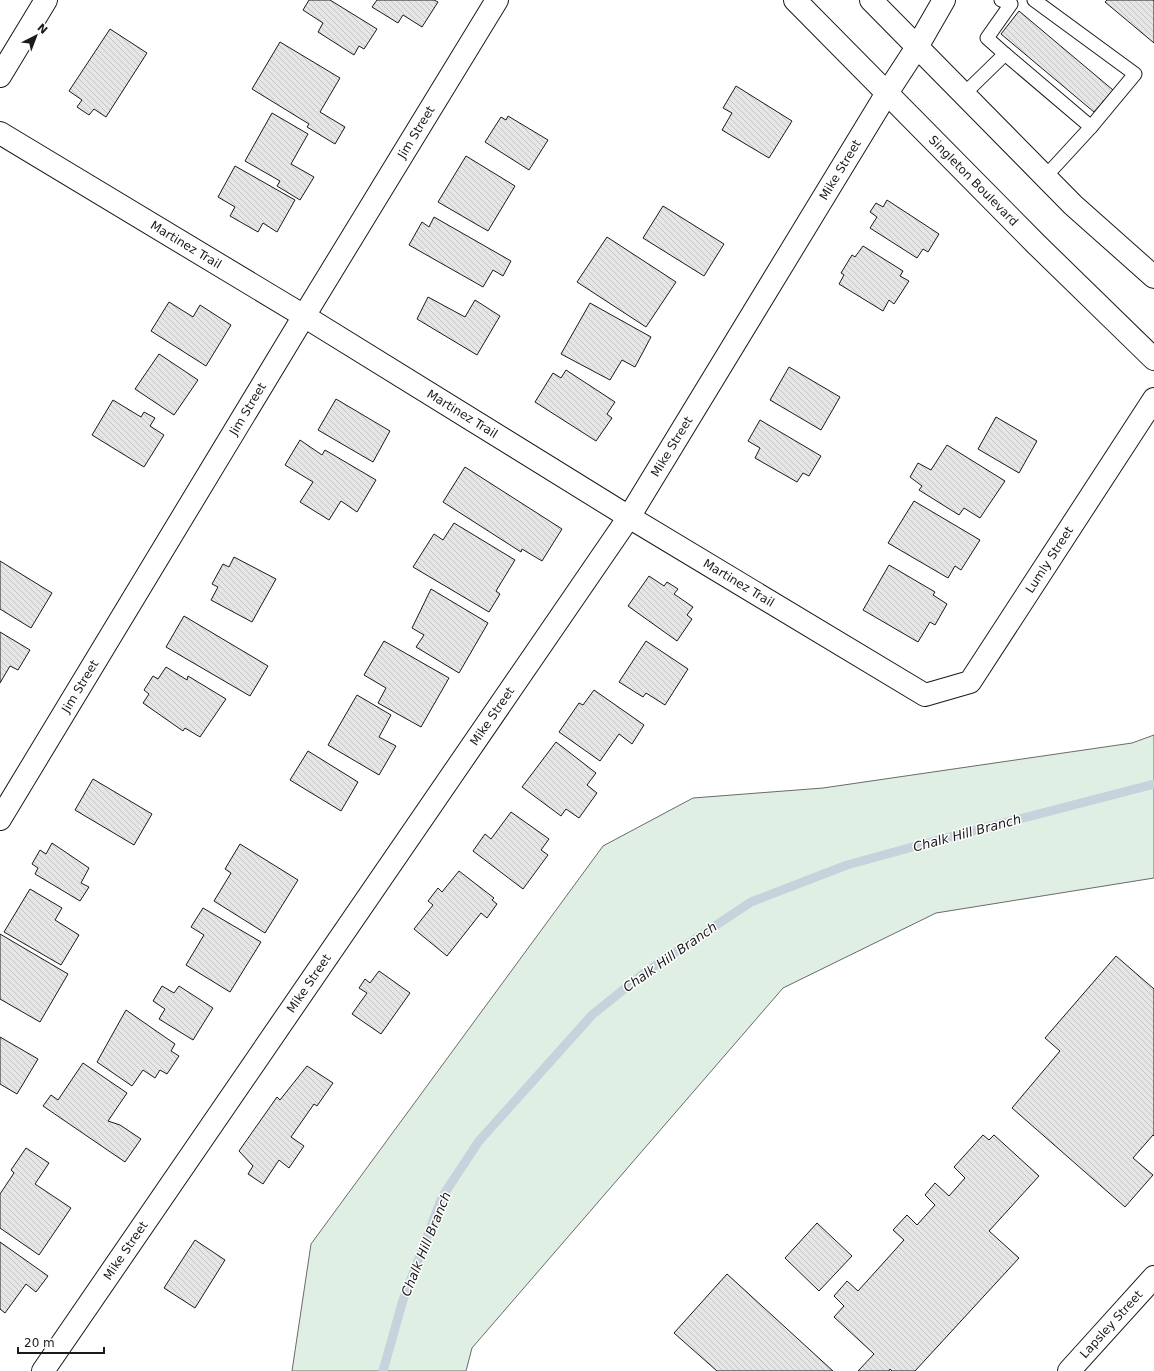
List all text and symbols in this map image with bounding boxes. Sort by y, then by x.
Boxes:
north arrow [16,16,56,56]
text: N [35,21,50,37]
street label: Jim Street [394,103,438,162]
street label: Singleton Boulevard [926,133,1021,229]
street label: Mike Street [817,137,864,203]
street label: Martinez Trail [148,218,224,272]
street label: Jim Street [226,380,269,439]
street label: Martinez Trail [424,387,500,441]
street label: Mike Street [648,414,696,479]
street label: Lumly Street [1023,524,1076,596]
street label: Martinez Trail [701,556,777,610]
street label: Jim Street [58,657,102,716]
street label: Mike Street [467,684,517,748]
water label: Chalk Hill Branch [911,811,1023,855]
water label: Chalk Hill Branch [620,919,720,995]
street label: Mike Street [284,951,334,1015]
water label: Chalk Hill Branch [398,1190,454,1298]
street label: Mike Street [101,1218,151,1283]
street label: Lapsley Street [1077,1287,1146,1361]
scale bar [18,1329,104,1355]
text: 20 m [24,1336,55,1350]

